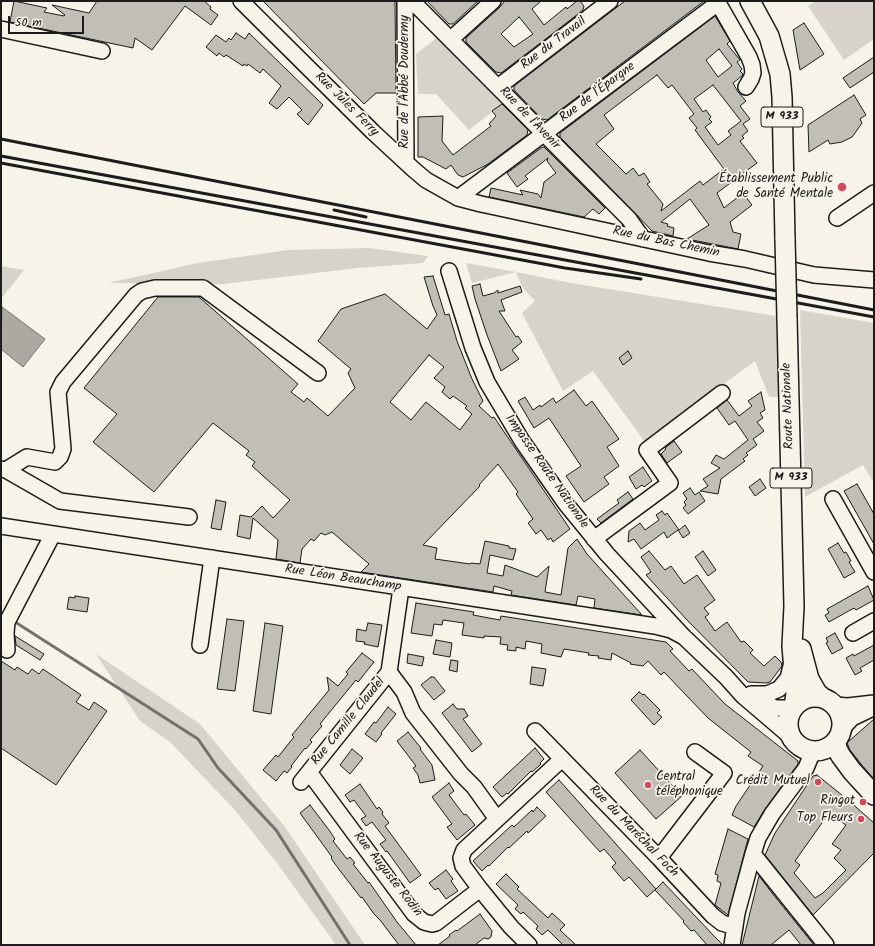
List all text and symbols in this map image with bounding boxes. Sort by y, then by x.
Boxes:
scale bar [10,8,86,34]
text: 50 m [15,13,42,32]
street label: Rue du Travail [518,14,590,74]
street label: Rue de l'Abbé Doudermy [398,15,414,149]
street label: Rue de l'Épargne [557,59,639,127]
street label: Rue Jules Ferry [311,70,381,140]
street label: Rue de l'Avenir [495,84,563,154]
road number: M 933 [761,107,803,127]
place label: Établissement Public de Santé Mentale [719,172,833,203]
marker: Établissement Public de Santé Mentale [836,181,848,193]
street label: Rue du Bas Chemin [611,224,721,262]
street label: Route Nationale [780,362,798,450]
street label: Impasse Route Nationale [501,412,591,532]
road number: M 933 [770,468,812,488]
street label: Rue Léon Beauchamp [284,562,402,596]
street label: Rue Camille Claudel [309,675,389,769]
place label: Central téléphonique [656,770,723,801]
place label: Crédit Mutuel [736,774,810,790]
marker: Crédit Mutuel [813,777,823,787]
marker: Central téléphonique [643,780,653,790]
street label: Rue du Maréchal Foch [585,783,681,881]
place label: Ringot [820,794,855,810]
marker: Ringot [858,797,868,807]
place label: Top Fleurs [797,811,853,827]
marker: Top Fleurs [856,814,866,824]
street label: Rue Auguste Rodin [349,830,425,920]

